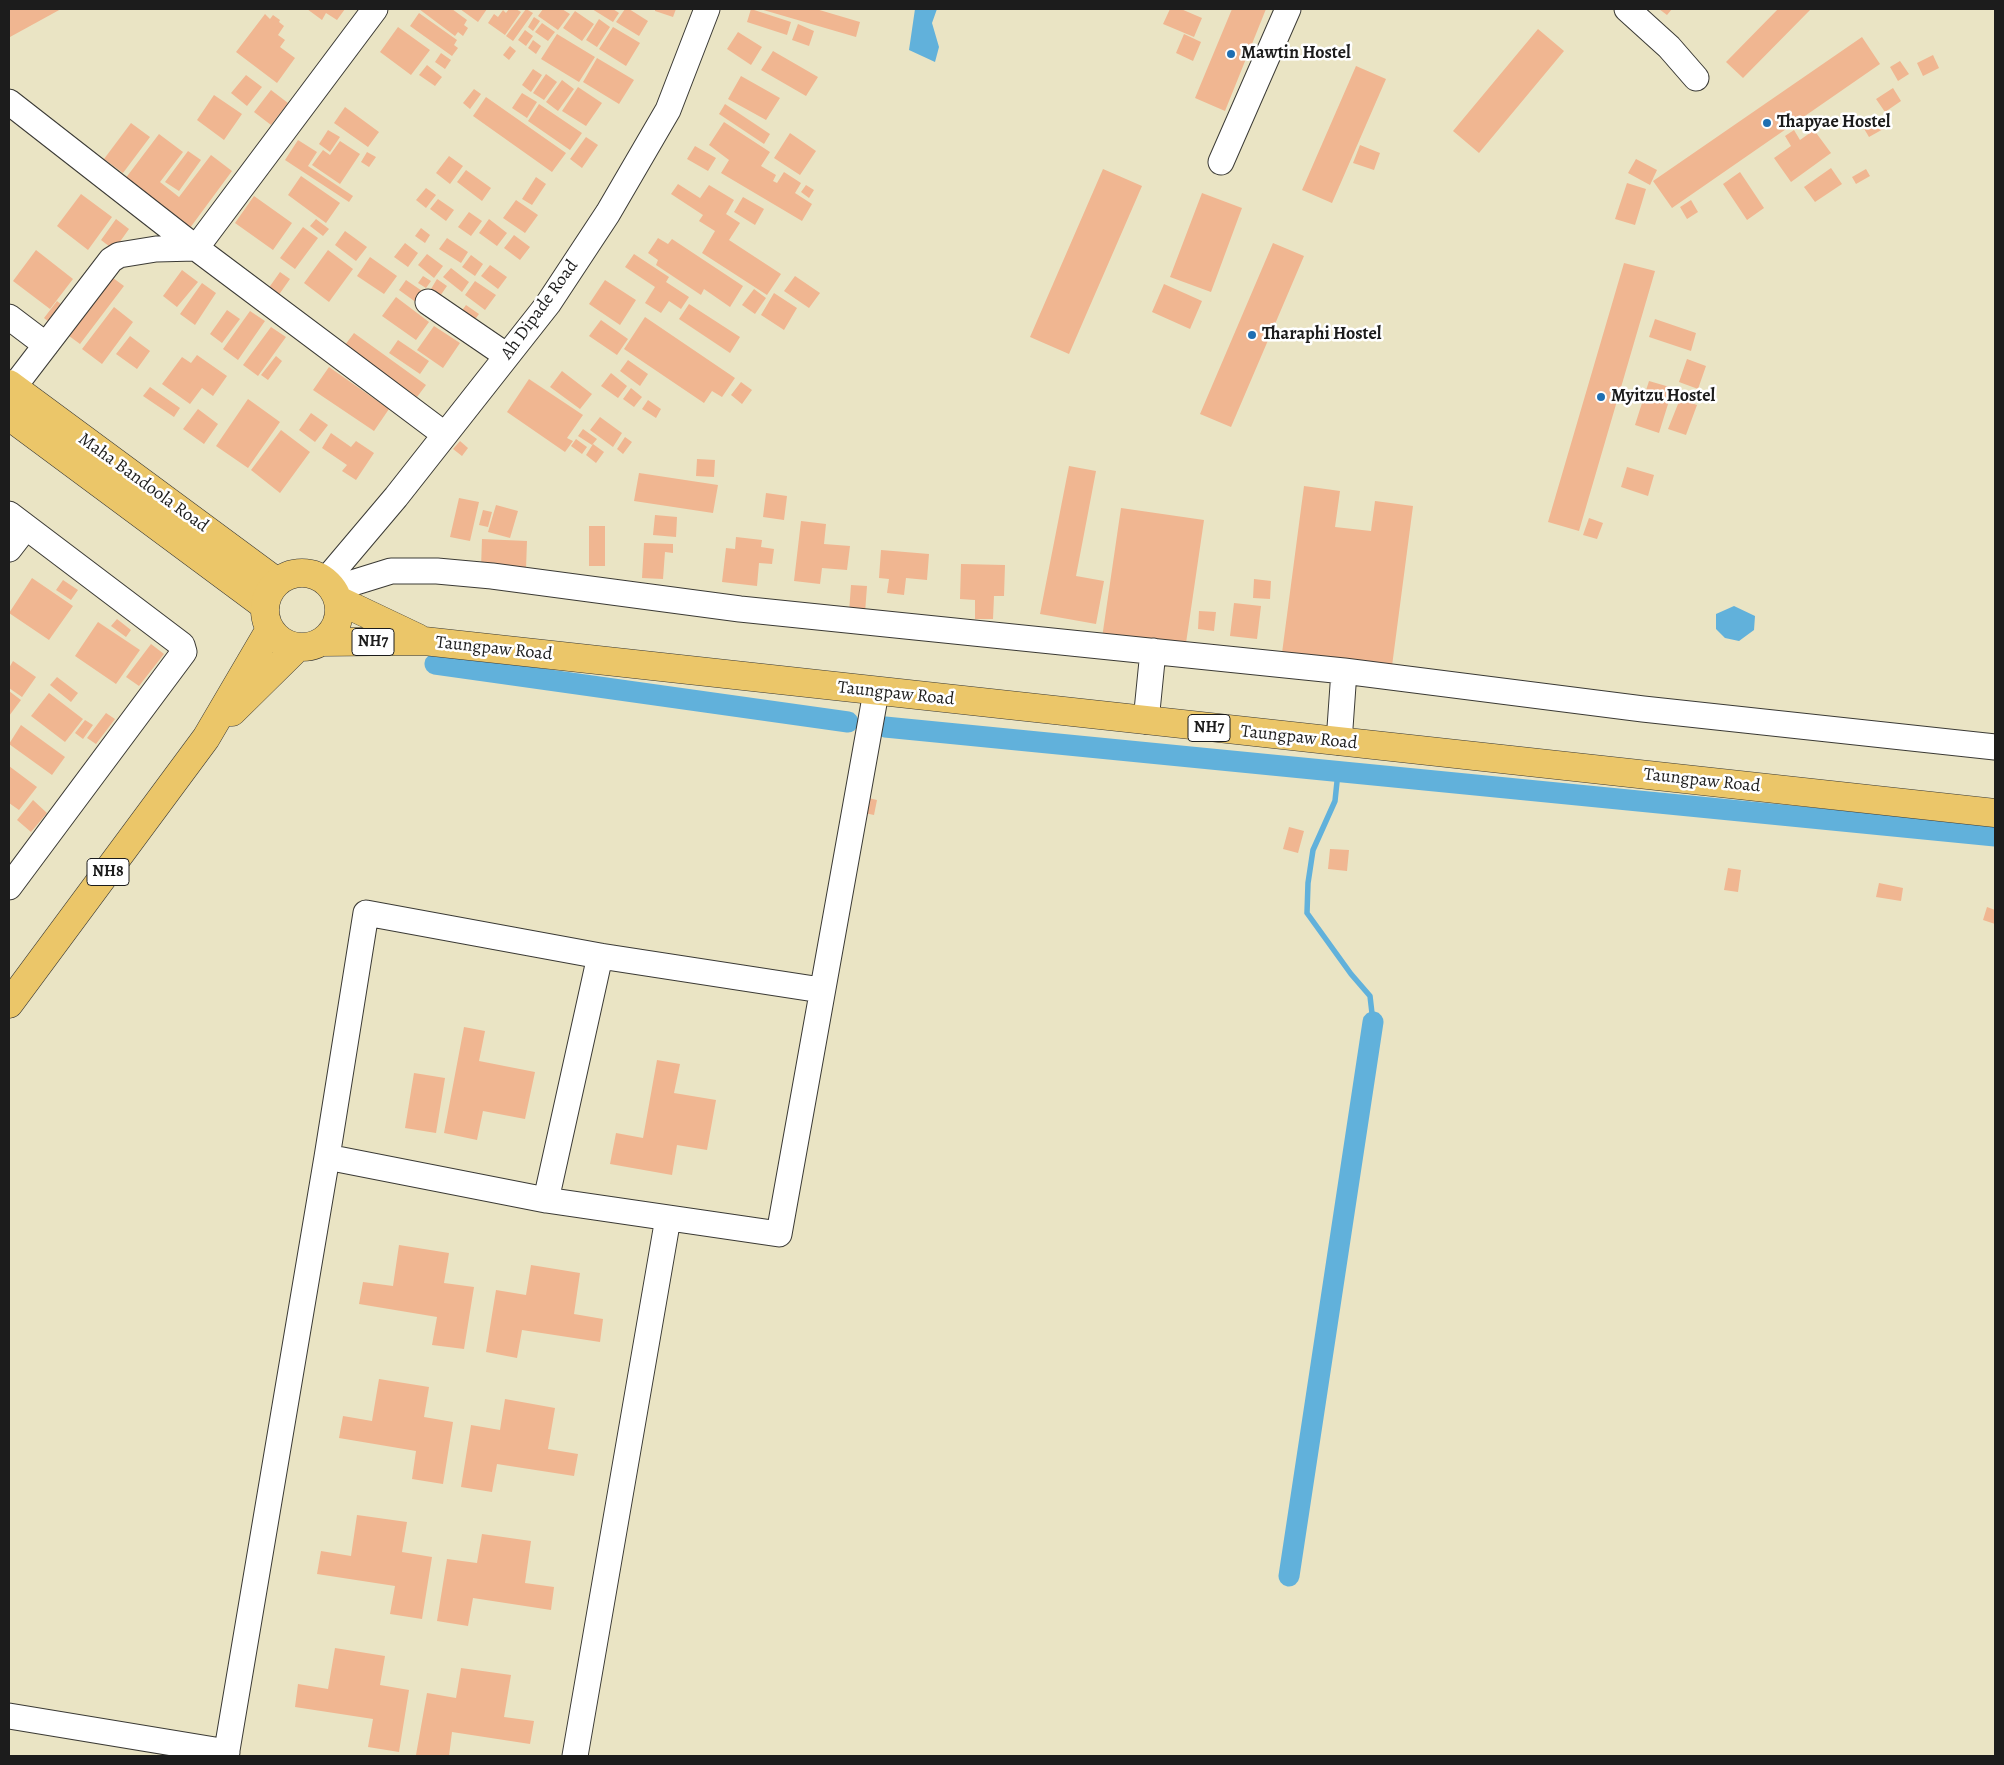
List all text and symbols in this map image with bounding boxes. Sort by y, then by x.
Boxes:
place label: Mawtin Hostel [1241,43,1351,65]
marker: Mawtin Hostel [1225,48,1237,60]
place label: Thapyae Hostel [1777,112,1891,134]
marker: Thapyae Hostel [1761,117,1773,129]
street label: Ah Dipade Road [497,256,583,364]
place label: Tharaphi Hostel [1262,324,1382,346]
marker: Tharaphi Hostel [1246,329,1258,341]
place label: Myitzu Hostel [1611,386,1715,408]
marker: Myitzu Hostel [1595,391,1607,403]
street label: Maha Bandoola Road [74,429,212,537]
road number: NH7 [352,628,394,656]
street label: Taungpaw Road [435,632,553,666]
street label: Taungpaw Road [837,677,955,711]
road number: NH7 [1188,714,1230,741]
street label: Taungpaw Road [1240,721,1358,755]
street label: Taungpaw Road [1643,764,1761,798]
road number: NH8 [87,859,129,886]

